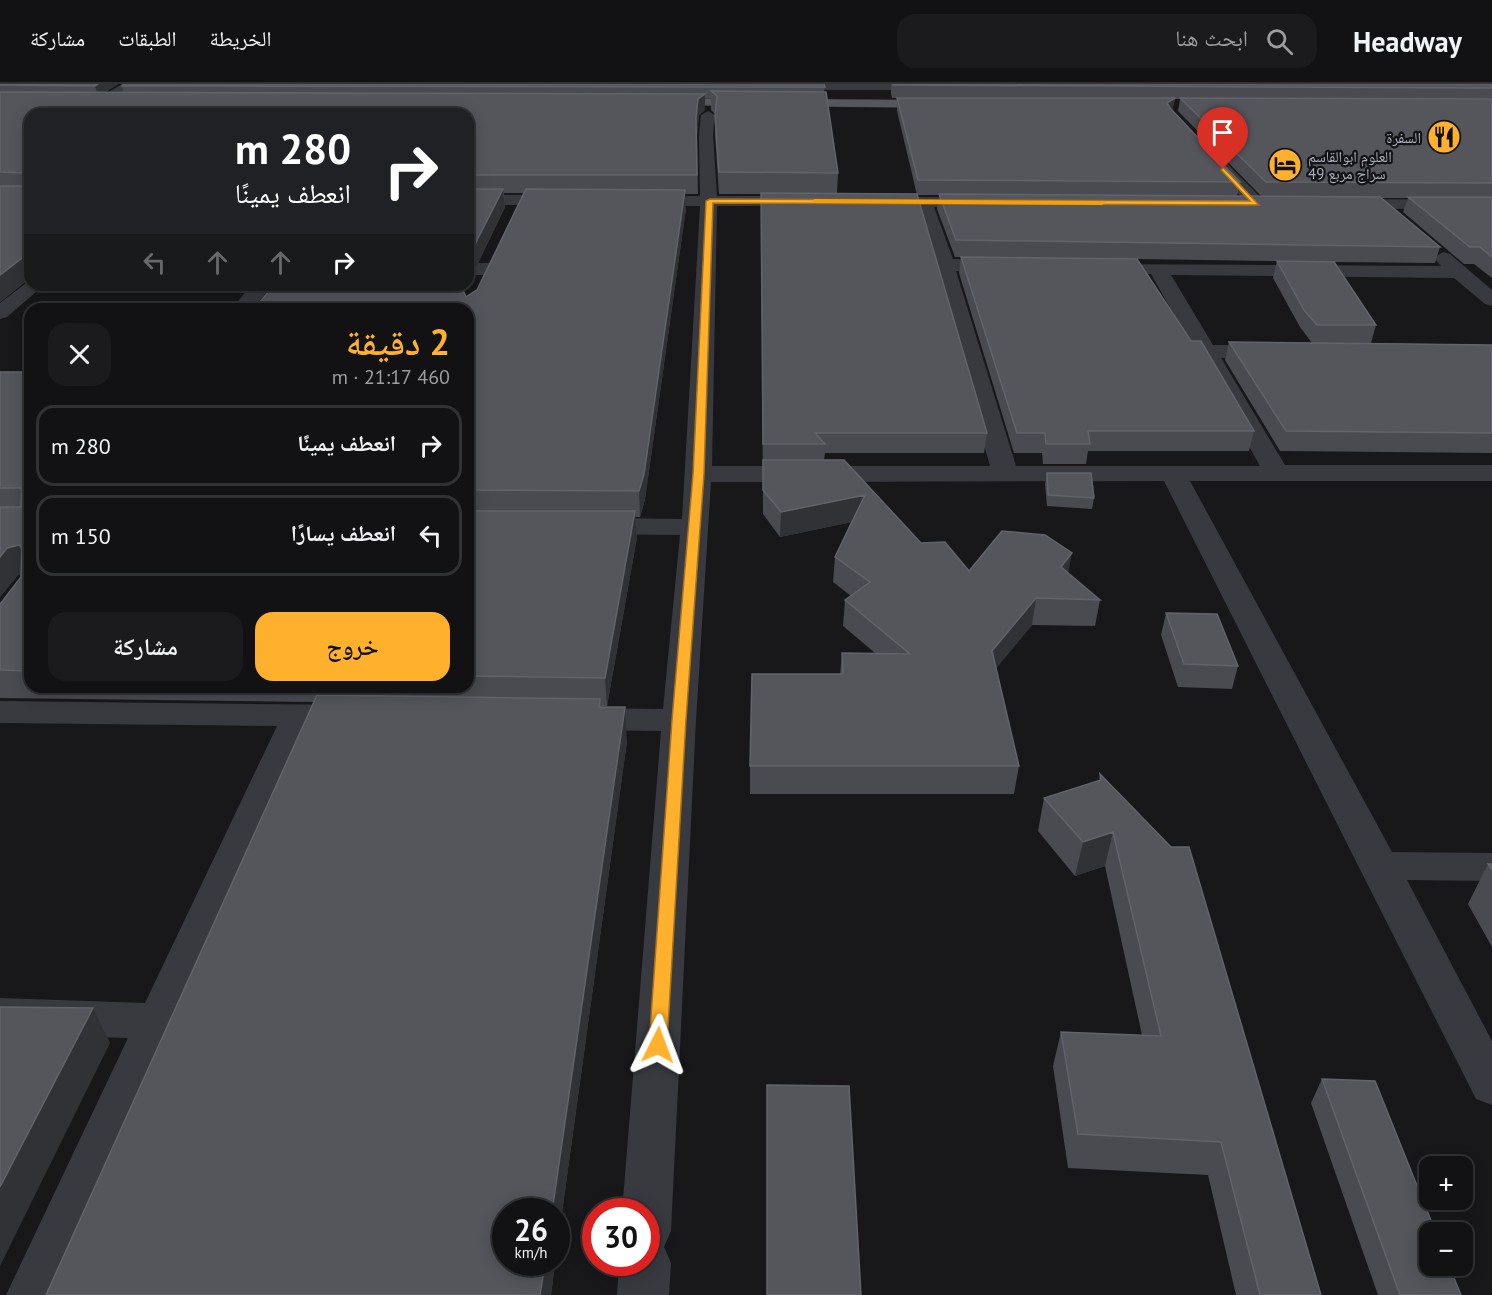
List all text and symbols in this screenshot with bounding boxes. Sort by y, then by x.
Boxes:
search box [897,14,1317,68]
text: Headway [1353,23,1462,60]
text: ابحث هنا [1175,24,1248,52]
text: مشاركة [30,25,85,52]
text: الطبقات [118,25,177,52]
text: الخريطة [210,25,271,52]
icon: search [1263,25,1296,58]
pin [1197,107,1248,169]
icon: arrive [1206,116,1239,149]
restaurant icon: السفرة [1426,119,1462,155]
text: 280 m [235,121,351,176]
place label: السفرة [1386,128,1421,147]
icon: right [372,132,450,210]
hotel icon: العلوم ابوالقاسم سراج مربع 49 [1267,147,1303,183]
place label: العلوم ابوالقاسم سراج مربع 49 [1308,147,1392,184]
text: انعطف يمينًا [235,176,351,210]
icon: left [138,246,171,279]
icon: ahead [201,246,234,279]
icon: ahead [264,246,297,279]
icon: right [327,246,360,279]
text: 2 دقيقة [346,318,450,365]
button: close [48,323,111,386]
text: 460 m · 21:17 [332,364,450,390]
text: انعطف يمينًا [297,429,396,457]
icon: right [414,429,447,462]
text: 280 m [51,432,111,460]
text: انعطف يسارًا [291,519,396,547]
icon: left [414,519,447,552]
text: 150 m [51,522,111,550]
button: مشاركة [48,612,243,681]
button: خروج [255,612,450,681]
position arrow [626,1013,690,1077]
map controls [1419,1156,1473,1276]
button: + [1419,1156,1473,1210]
speed limit sign: 30 [582,1198,660,1276]
text: 26 [514,1210,548,1249]
button: − [1419,1222,1473,1276]
text: km/h [515,1243,547,1262]

